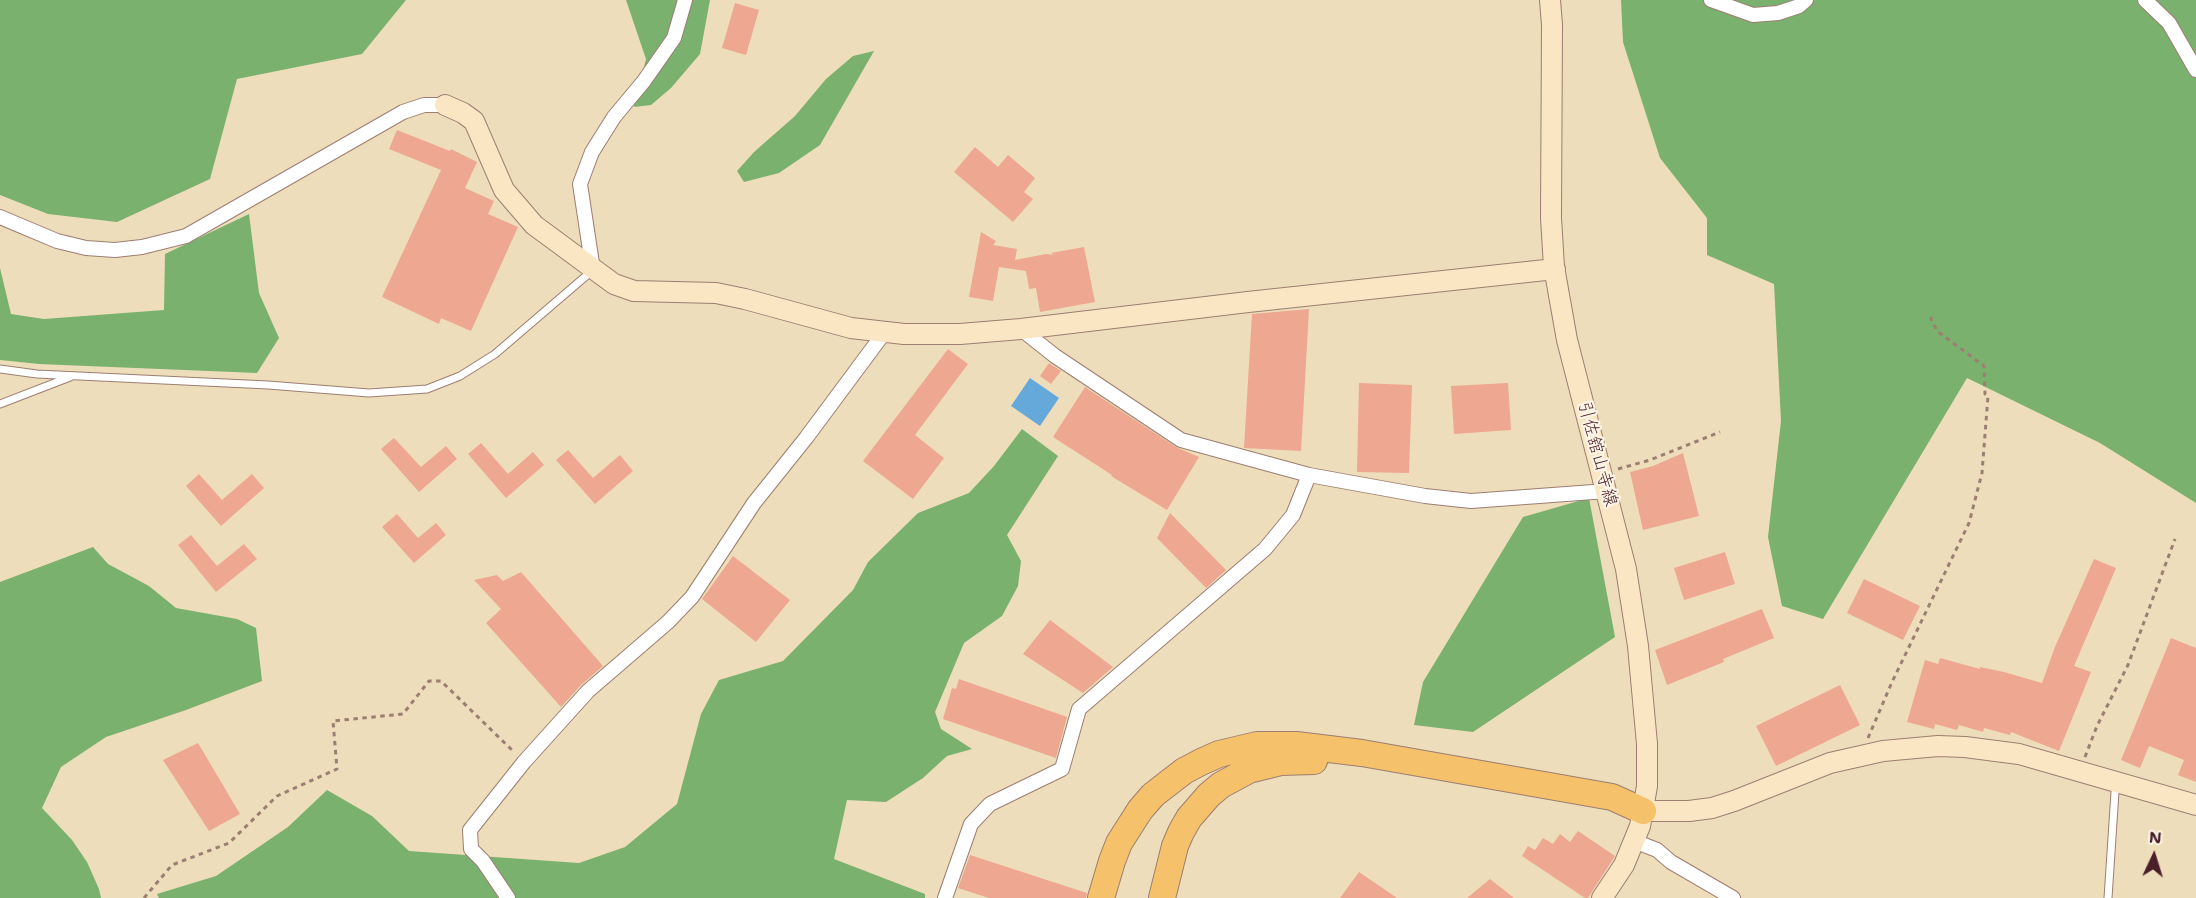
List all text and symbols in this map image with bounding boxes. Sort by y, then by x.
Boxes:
street label: 引佐舘山寺線 [1573,399,1621,509]
north arrow [2124,826,2184,886]
text: N [2148,827,2162,848]

